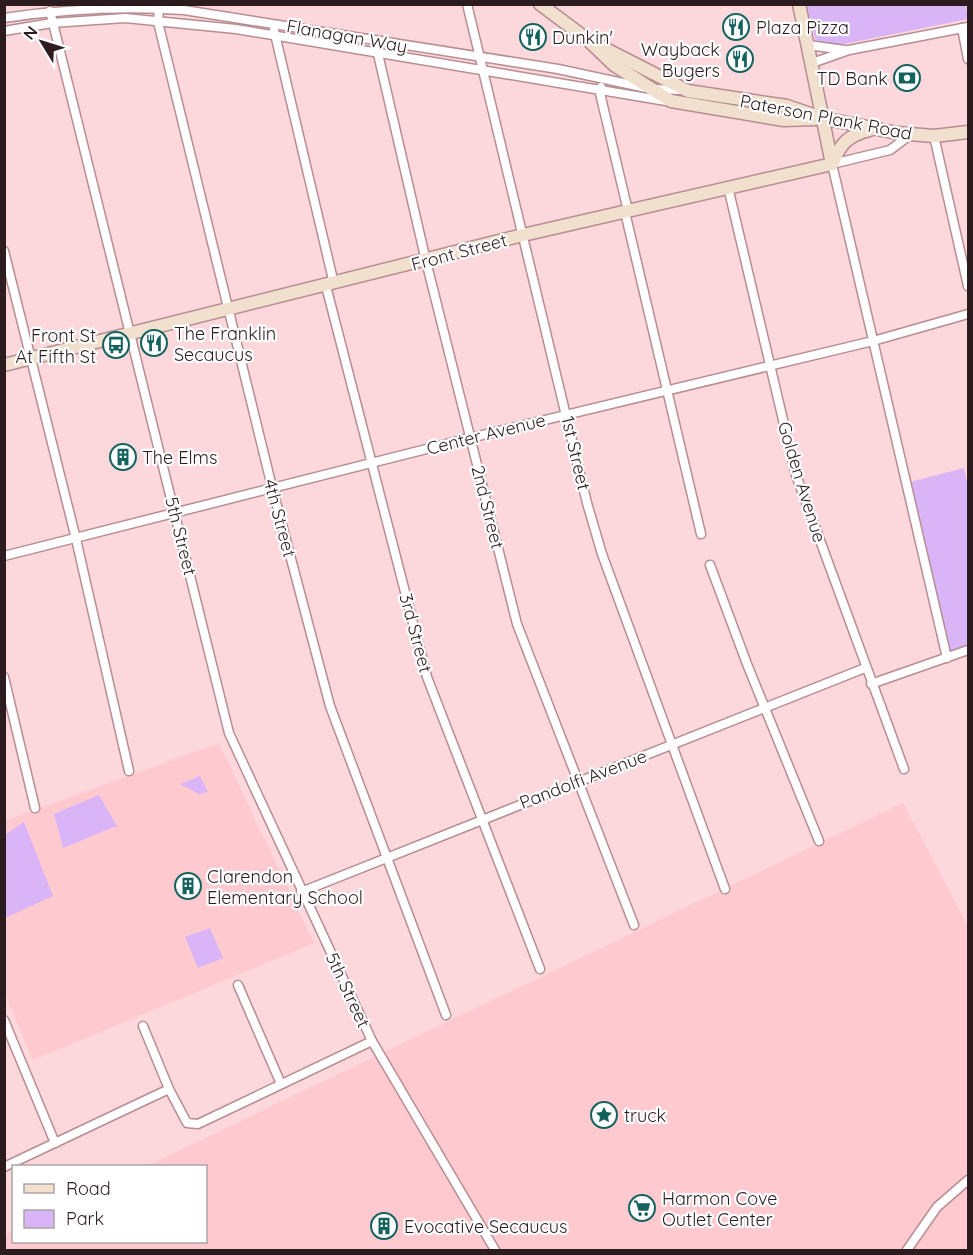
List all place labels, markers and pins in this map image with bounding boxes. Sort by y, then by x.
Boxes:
restaurant icon: Plaza Pizza [721,12,751,42]
place label: Plaza Pizza [756,16,849,39]
restaurant icon: Dunkin' [518,22,548,52]
place label: Dunkin' [552,26,613,49]
place label: Wayback Bugers [641,38,720,82]
restaurant icon: Wayback Bugers [725,44,755,74]
bank icon: TD Bank [892,63,922,93]
place label: TD Bank [817,67,888,90]
place label: The Franklin Secaucus [174,322,276,366]
place label: Front St At Fifth St [15,324,96,368]
restaurant icon: The Franklin Secaucus [139,328,169,358]
bus stop icon: Front St At Fifth St [101,330,131,360]
building icon: The Elms [108,442,138,472]
place label: The Elms [142,446,217,469]
place label: Clarendon Elementary School [207,865,363,909]
building icon: Clarendon Elementary School [173,871,203,901]
place icon: truck [589,1100,619,1130]
place label: truck [624,1104,666,1127]
place label: Harmon Cove Outlet Center [662,1187,778,1231]
supermarket icon: Harmon Cove Outlet Center [627,1193,657,1223]
building icon: Evocative Secaucus [369,1211,399,1241]
place label: Evocative Secaucus [404,1215,568,1238]

